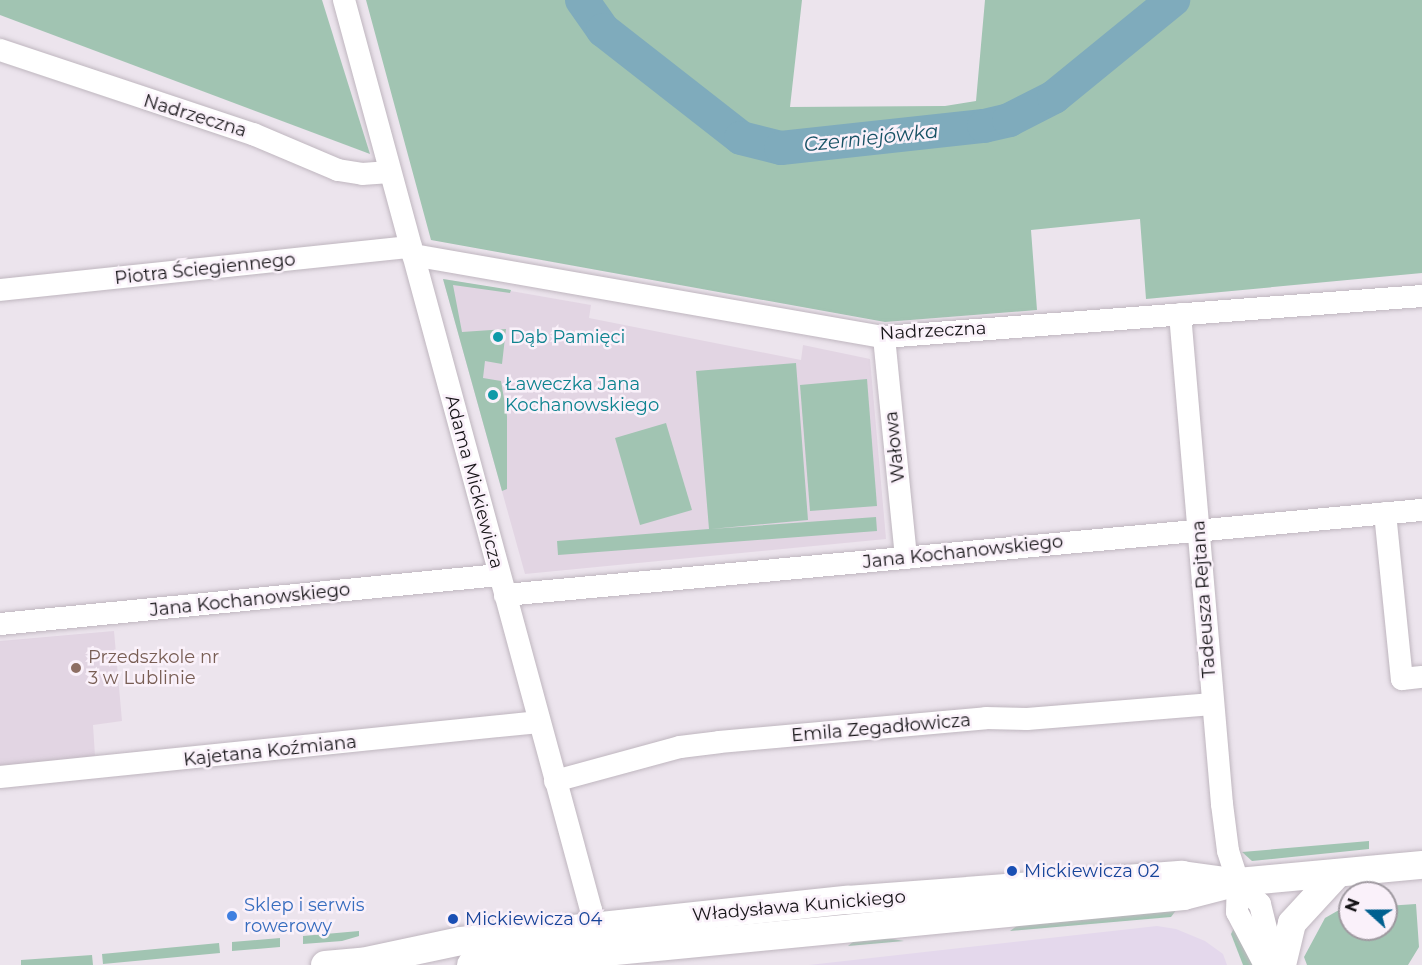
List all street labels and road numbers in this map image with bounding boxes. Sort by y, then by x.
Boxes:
street label: Nadrzeczna [141,90,249,142]
street label: Piotra Ściegiennego [113,249,297,289]
street label: Nadrzeczna [879,317,987,345]
street label: Adama Mickiewicza [440,393,508,571]
street label: Wałowa [881,410,909,484]
street label: Tadeusza Rejtana [1188,519,1220,679]
street label: Jana Kochanowskiego [862,531,1064,573]
street label: Jana Kochanowskiego [149,579,351,621]
street label: Emila Zegadłowicza [790,709,972,747]
street label: Kajetana Koźmiana [182,731,358,771]
street label: Władysława Kunickiego [691,886,907,926]

